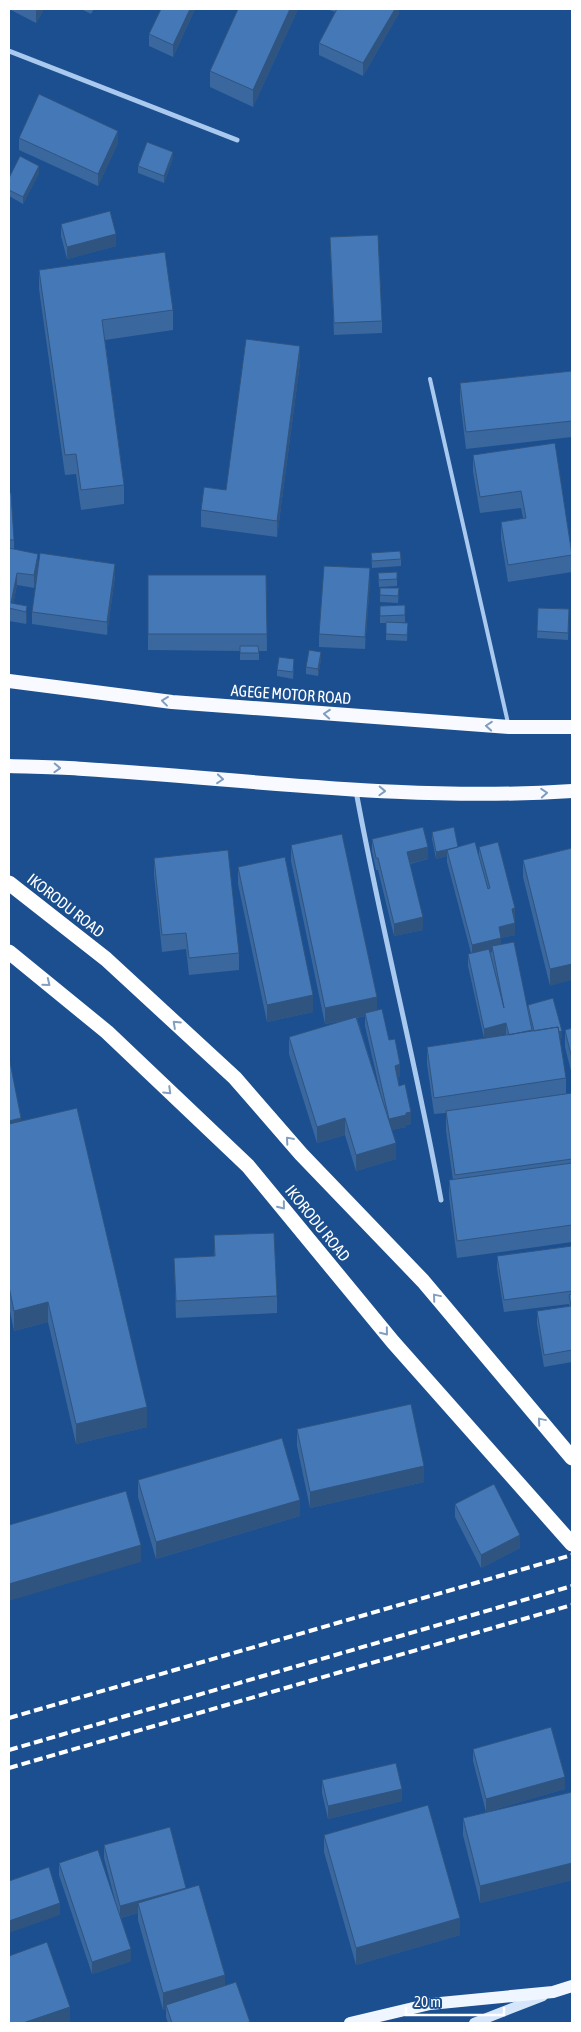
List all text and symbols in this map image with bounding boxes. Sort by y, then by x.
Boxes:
street label: AGEGE MOTOR ROAD [230,681,352,707]
one-way arrow [160,696,168,707]
one-way arrow [322,708,330,719]
one-way arrow [484,720,492,731]
one-way arrow [54,762,62,773]
one-way arrow [216,774,224,785]
one-way arrow [378,786,386,796]
one-way arrow [540,787,548,798]
street label: IKORODU ROAD [24,869,108,941]
one-way arrow [41,977,50,986]
one-way arrow [172,1021,181,1030]
one-way arrow [162,1085,171,1094]
one-way arrow [286,1137,295,1146]
street label: IKORODU ROAD [282,1181,354,1265]
one-way arrow [276,1201,285,1210]
one-way arrow [433,1293,442,1302]
one-way arrow [379,1326,387,1335]
one-way arrow [537,1417,546,1426]
scale bar [406,1984,504,2016]
text: 20 m [414,1993,441,2010]

